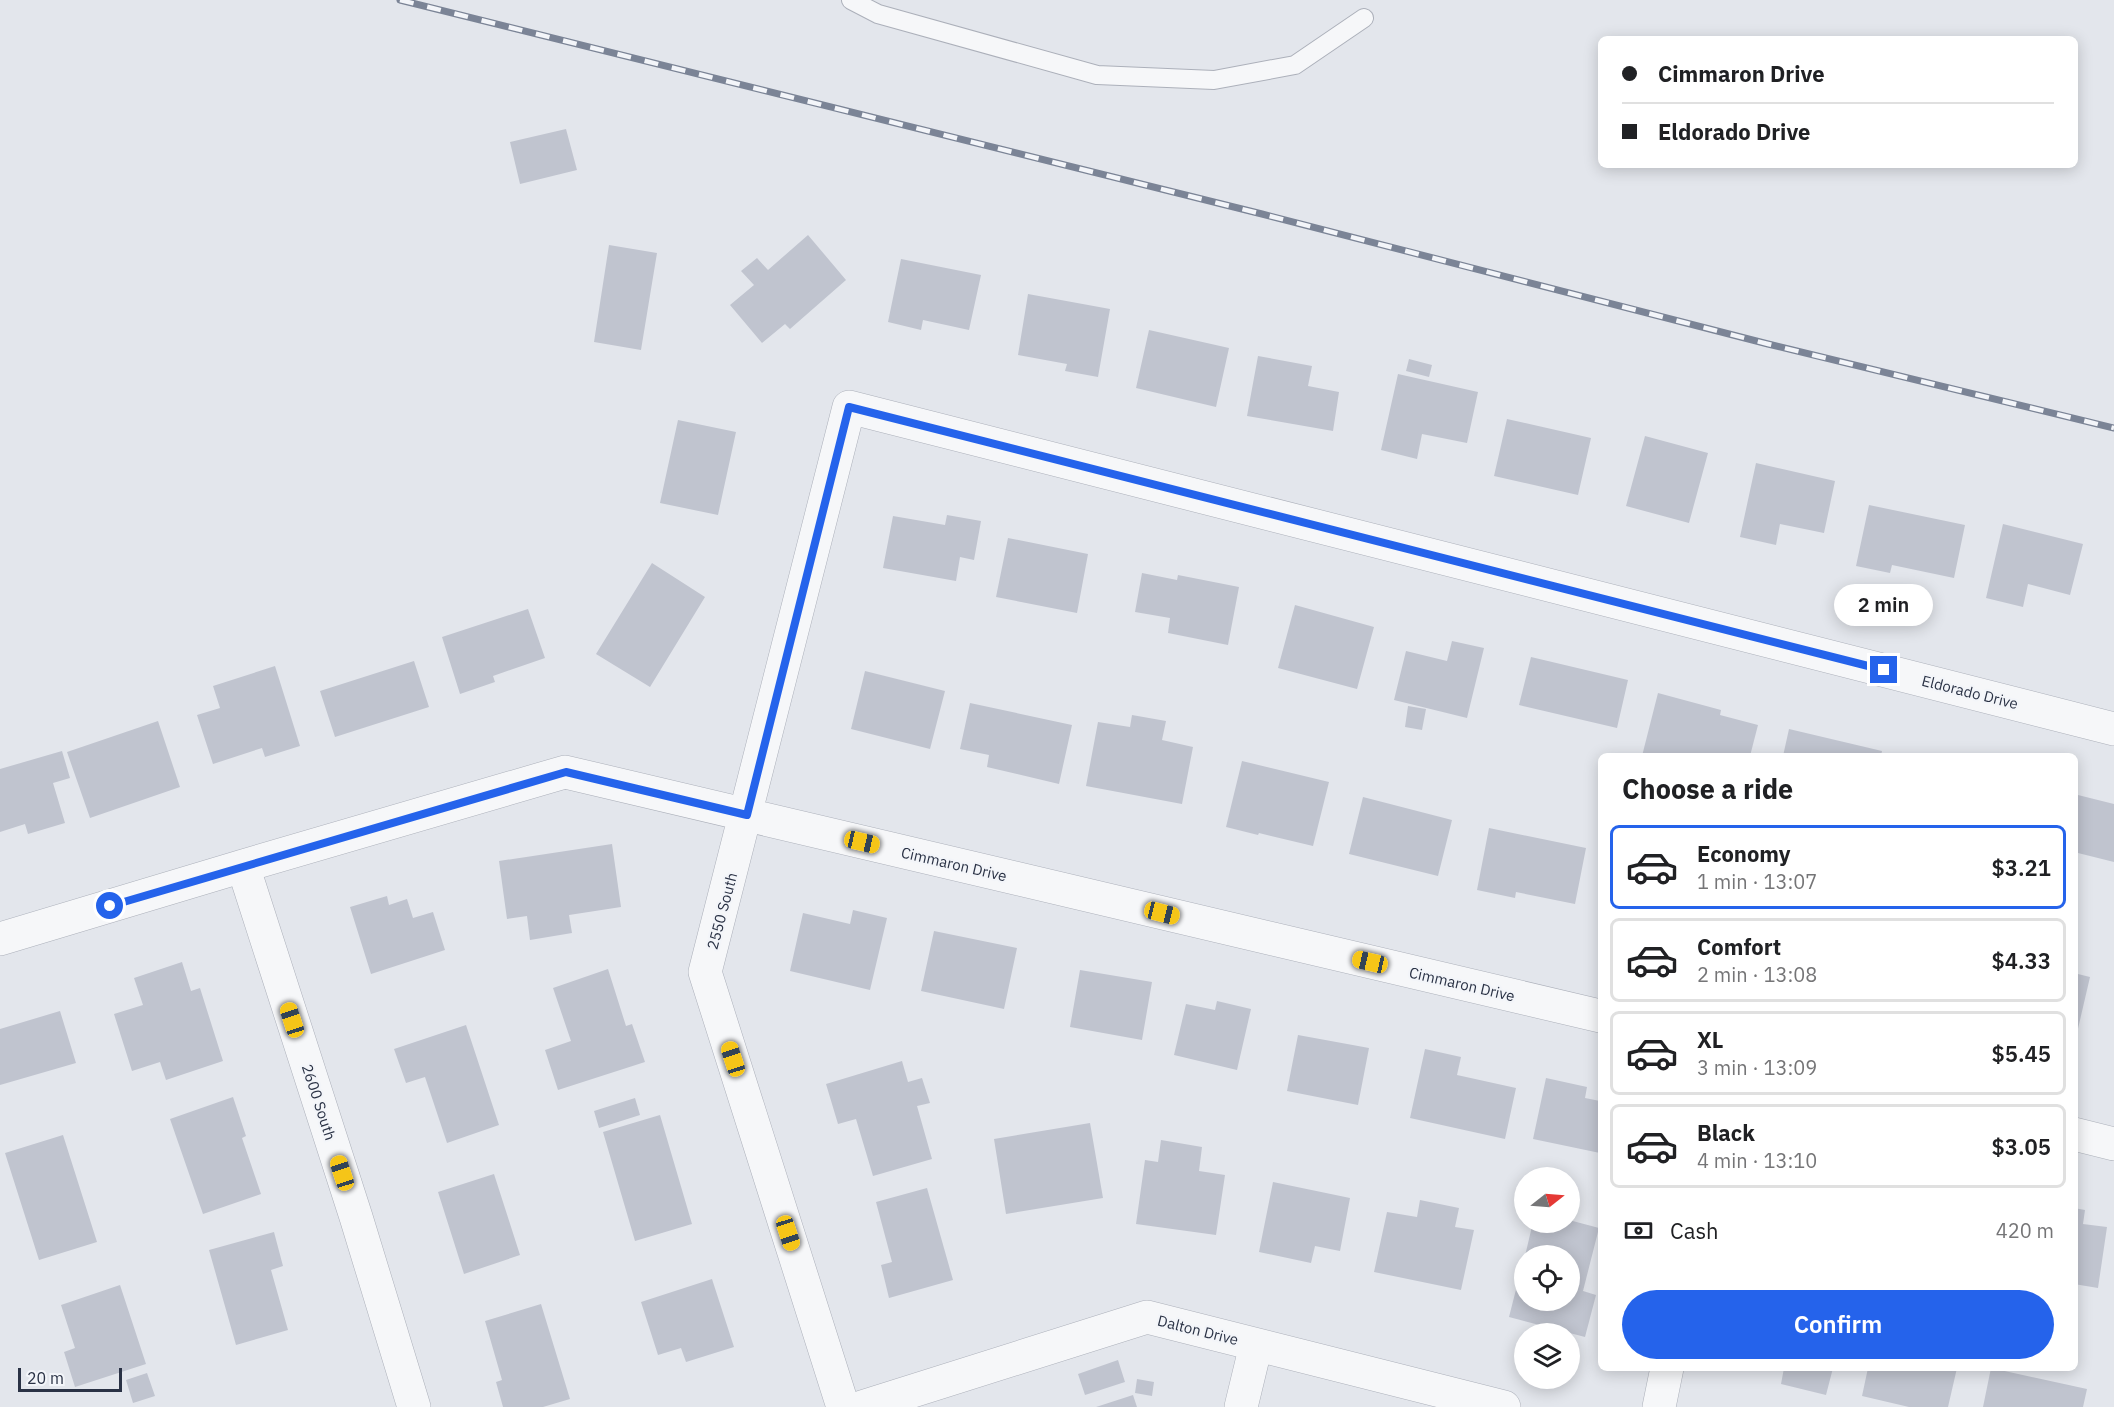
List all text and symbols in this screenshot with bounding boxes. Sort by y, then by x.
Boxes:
text: Cimmaron Drive [1658,59,1825,88]
text: Eldorado Drive [1658,117,1810,146]
callout: 2 min [1834,583,1934,625]
text: 2 min [1858,591,1909,618]
route end [1870,656,1897,683]
street label: Eldorado Drive [1920,671,2020,713]
text: Choose a ride [1622,771,1793,806]
car [842,829,882,855]
text: Economy [1697,839,1791,868]
icon: car [1625,840,1679,894]
street label: Cimmaron Drive [899,843,1009,885]
text: $3.21 [1992,853,2051,882]
text: 1 min · 13:07 [1697,868,1817,895]
street label: 2550 South [703,870,741,952]
route start [96,892,123,919]
car [1142,900,1182,926]
text: Comfort [1697,932,1781,961]
icon: car [1625,933,1679,987]
text: $4.33 [1992,946,2051,975]
car [1350,949,1390,975]
text: 2 min · 13:08 [1697,961,1817,988]
street label: Cimmaron Drive [1407,963,1517,1005]
car [278,1000,306,1040]
text: XL [1697,1025,1723,1054]
icon: car [1625,1026,1679,1080]
car [719,1039,747,1079]
text: $5.45 [1992,1039,2051,1068]
text: 3 min · 13:09 [1697,1054,1817,1081]
street label: 2600 South [298,1062,340,1142]
text: Black [1697,1118,1755,1147]
icon: car [1625,1119,1679,1173]
text: $3.05 [1992,1132,2051,1161]
text: 4 min · 13:10 [1697,1147,1817,1174]
car [328,1153,356,1193]
north arrow [1514,1167,1580,1233]
map controls [1514,1167,1580,1389]
car [774,1213,802,1253]
icon: cash [1622,1214,1655,1247]
text: Cash [1670,1216,1719,1245]
text: 420 m [1996,1217,2054,1244]
button: locate [1514,1245,1580,1311]
button: Confirm [1622,1290,2054,1359]
street label: Dalton Drive [1156,1311,1240,1349]
button: layers [1514,1323,1580,1389]
scale bar [18,1365,122,1392]
text: 20 m [27,1368,64,1388]

